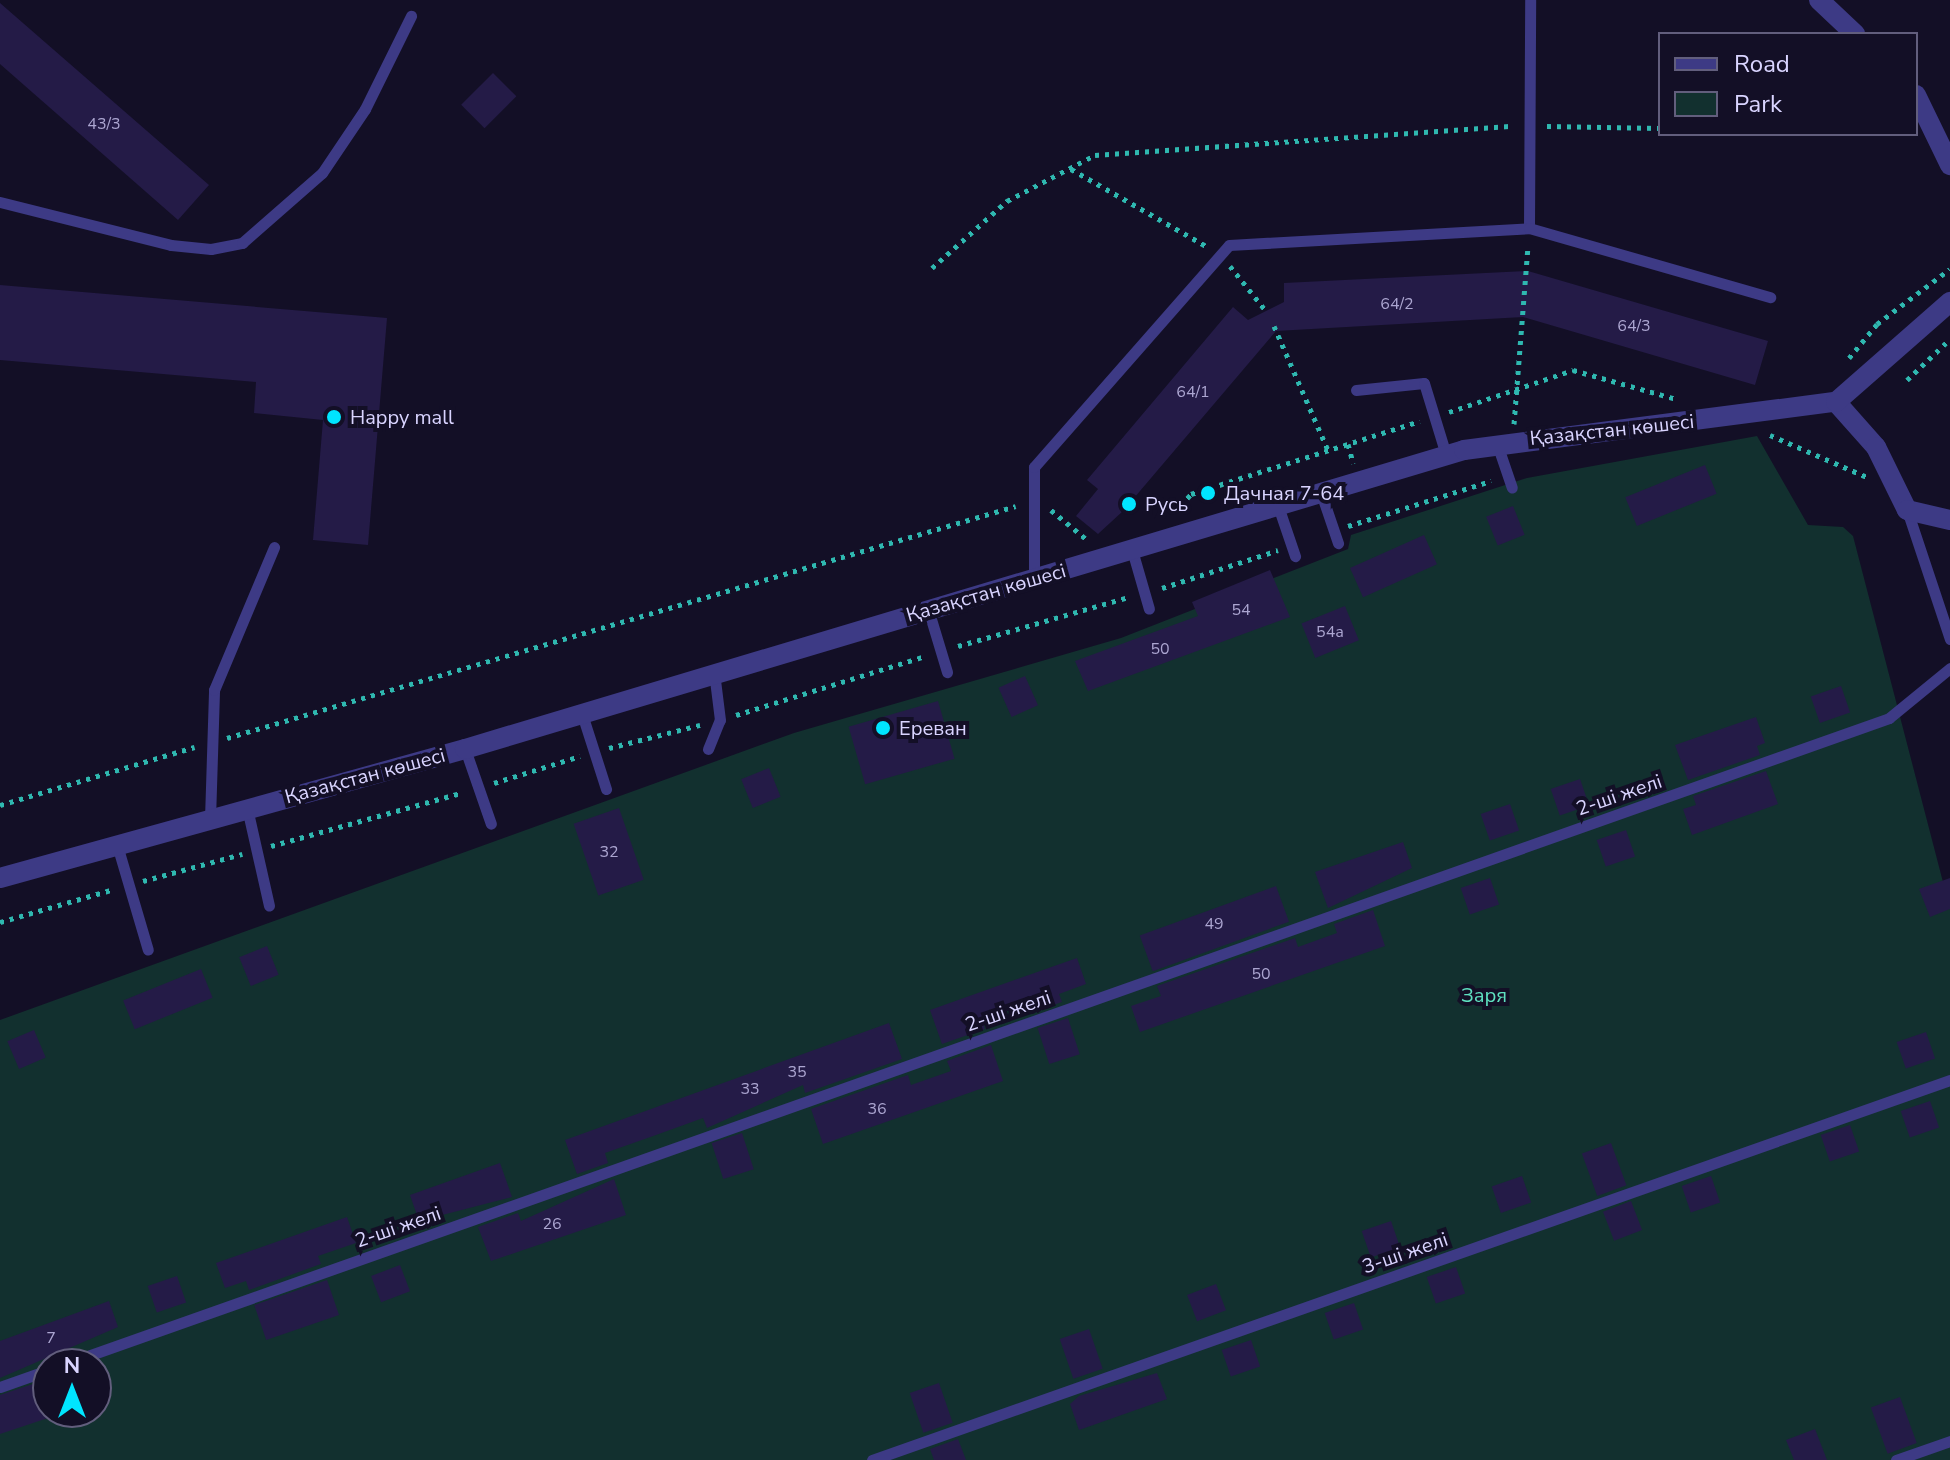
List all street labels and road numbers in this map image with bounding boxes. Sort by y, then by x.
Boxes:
street label: Қазақстан көшесі [1529,409,1695,451]
street label: Қазақстан көшесі [903,559,1069,627]
street label: Қазақстан көшесі [282,743,448,809]
street label: 2-ші желі [1573,769,1665,821]
street label: 2-ші желі [962,985,1054,1037]
street label: 2-ші желі [352,1201,444,1253]
street label: 3-ші желі [1359,1227,1451,1279]

